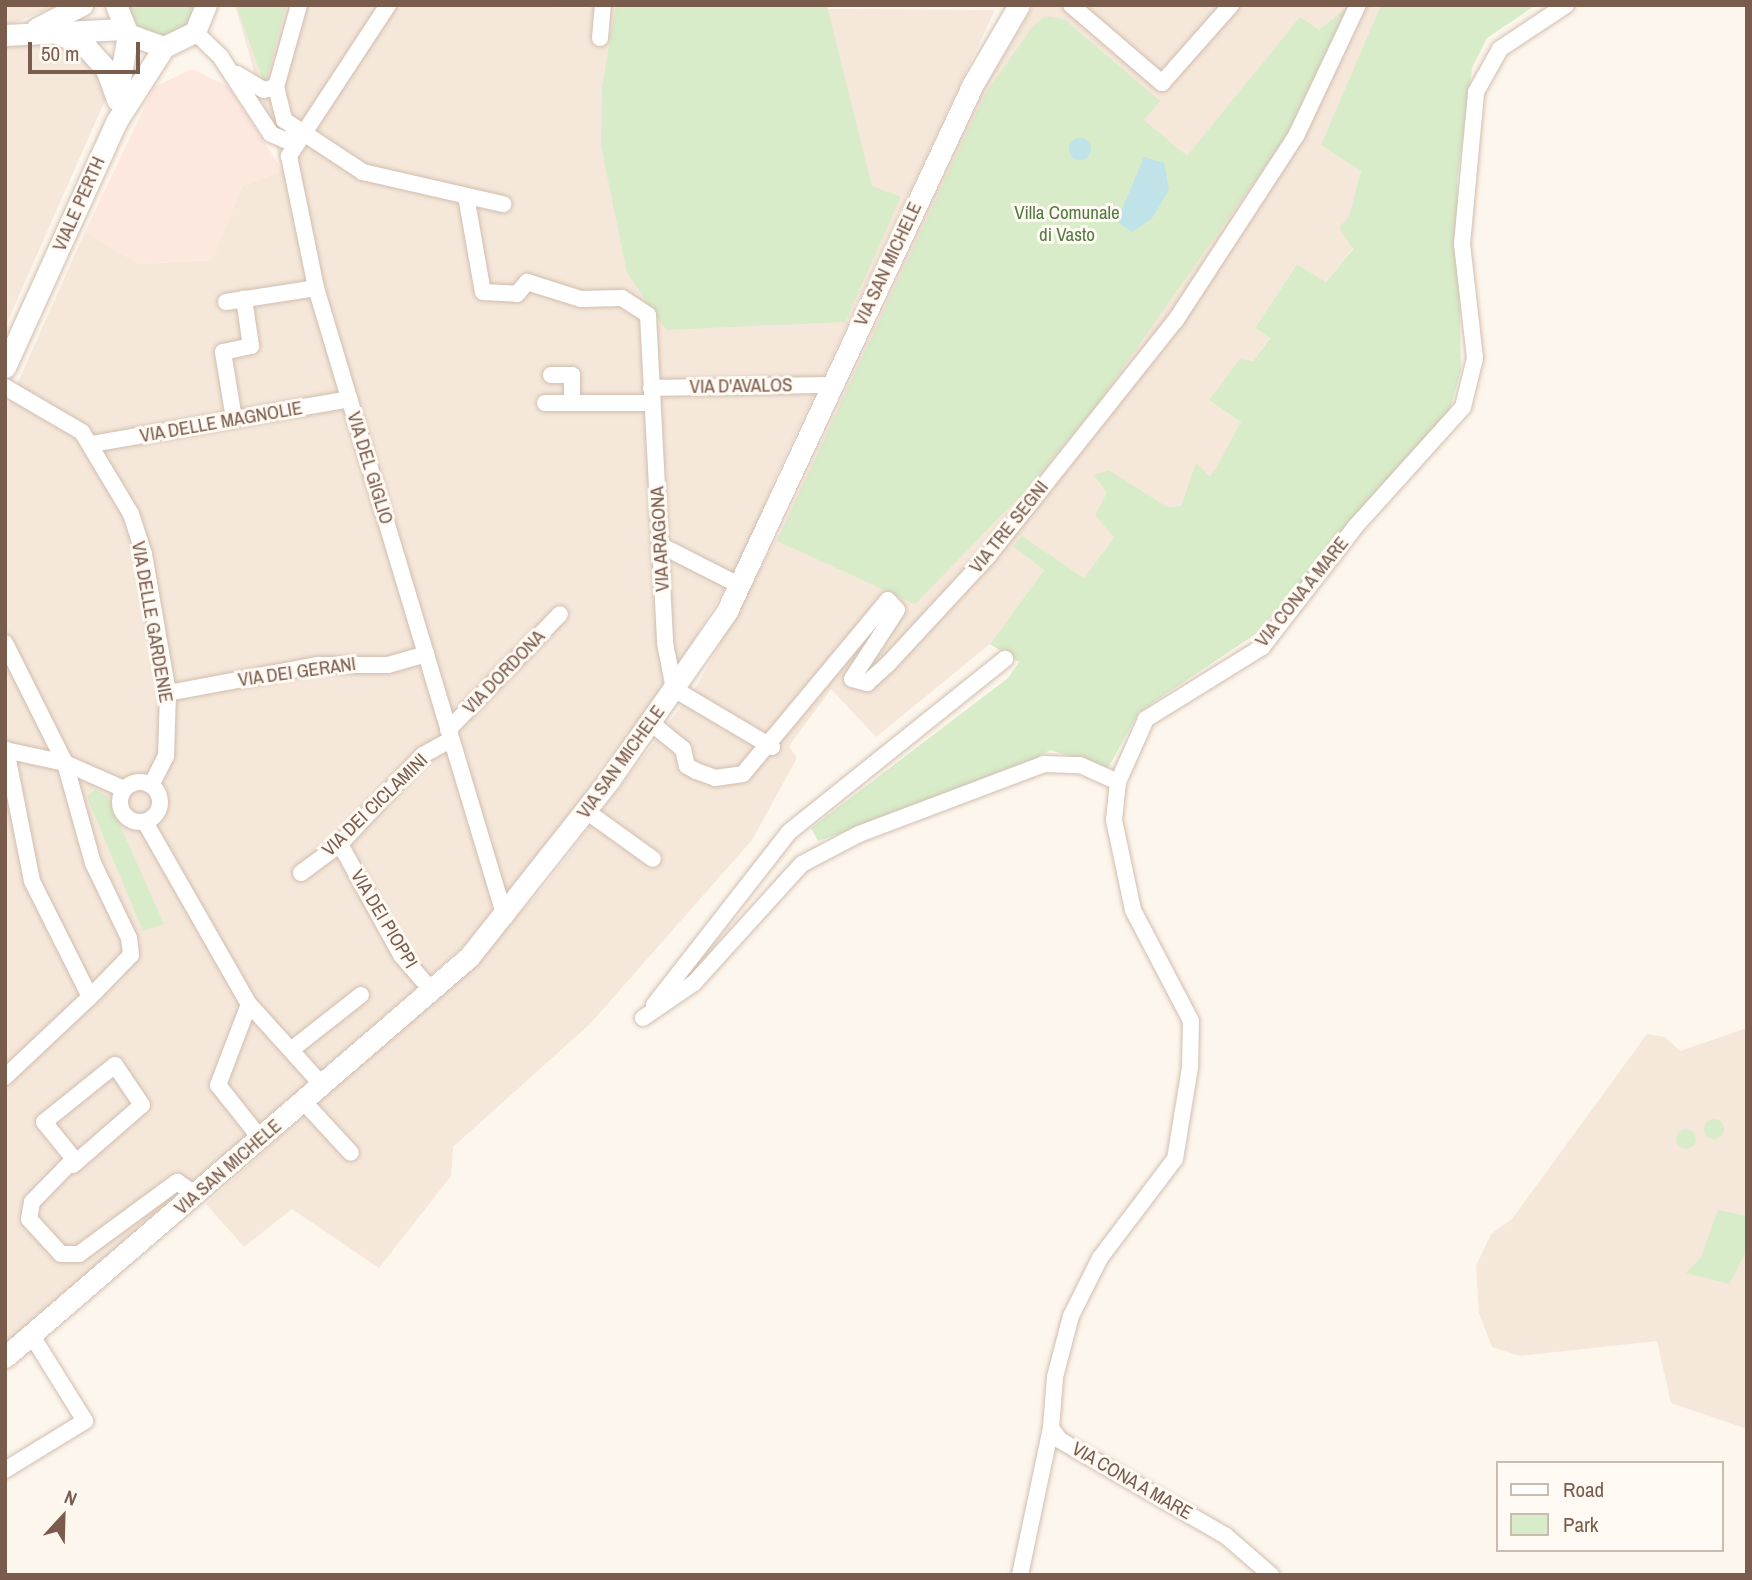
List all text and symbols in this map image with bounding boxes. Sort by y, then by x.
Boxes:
scale bar [32,28,144,72]
text: 50 m [41,39,79,68]
street label: VIALE PERTH [48,153,110,255]
street label: VIA SAN MICHELE [849,198,927,330]
park label: Villa Comunale di Vasto [1014,202,1120,246]
street label: VIA D'AVALOS [689,374,793,398]
street label: VIA DELLE MAGNOLIE [138,396,304,448]
street label: VIA DEL GIGLIO [342,408,398,528]
street label: VIA TRE SEGNI [964,476,1054,578]
street label: VIA ARAGONA [646,485,674,593]
street label: VIA CONA A MARE [1250,531,1354,653]
street label: VIA DELLE GARDENIE [126,539,178,705]
street label: VIA DORDONA [458,625,550,719]
street label: VIA DEI GERANI [236,652,358,692]
street label: VIA SAN MICHELE [572,701,670,823]
street label: VIA DEI CICLAMINI [317,749,433,861]
street label: VIA DEI PIOPPI [345,865,423,973]
street label: VIA SAN MICHELE [170,1114,286,1220]
street label: VIA CONA A MARE [1066,1436,1198,1526]
legend [1496,1461,1724,1552]
text: Road [1563,1475,1604,1504]
north arrow [28,1482,98,1552]
text: N [61,1483,81,1512]
text: Park [1563,1510,1598,1539]

